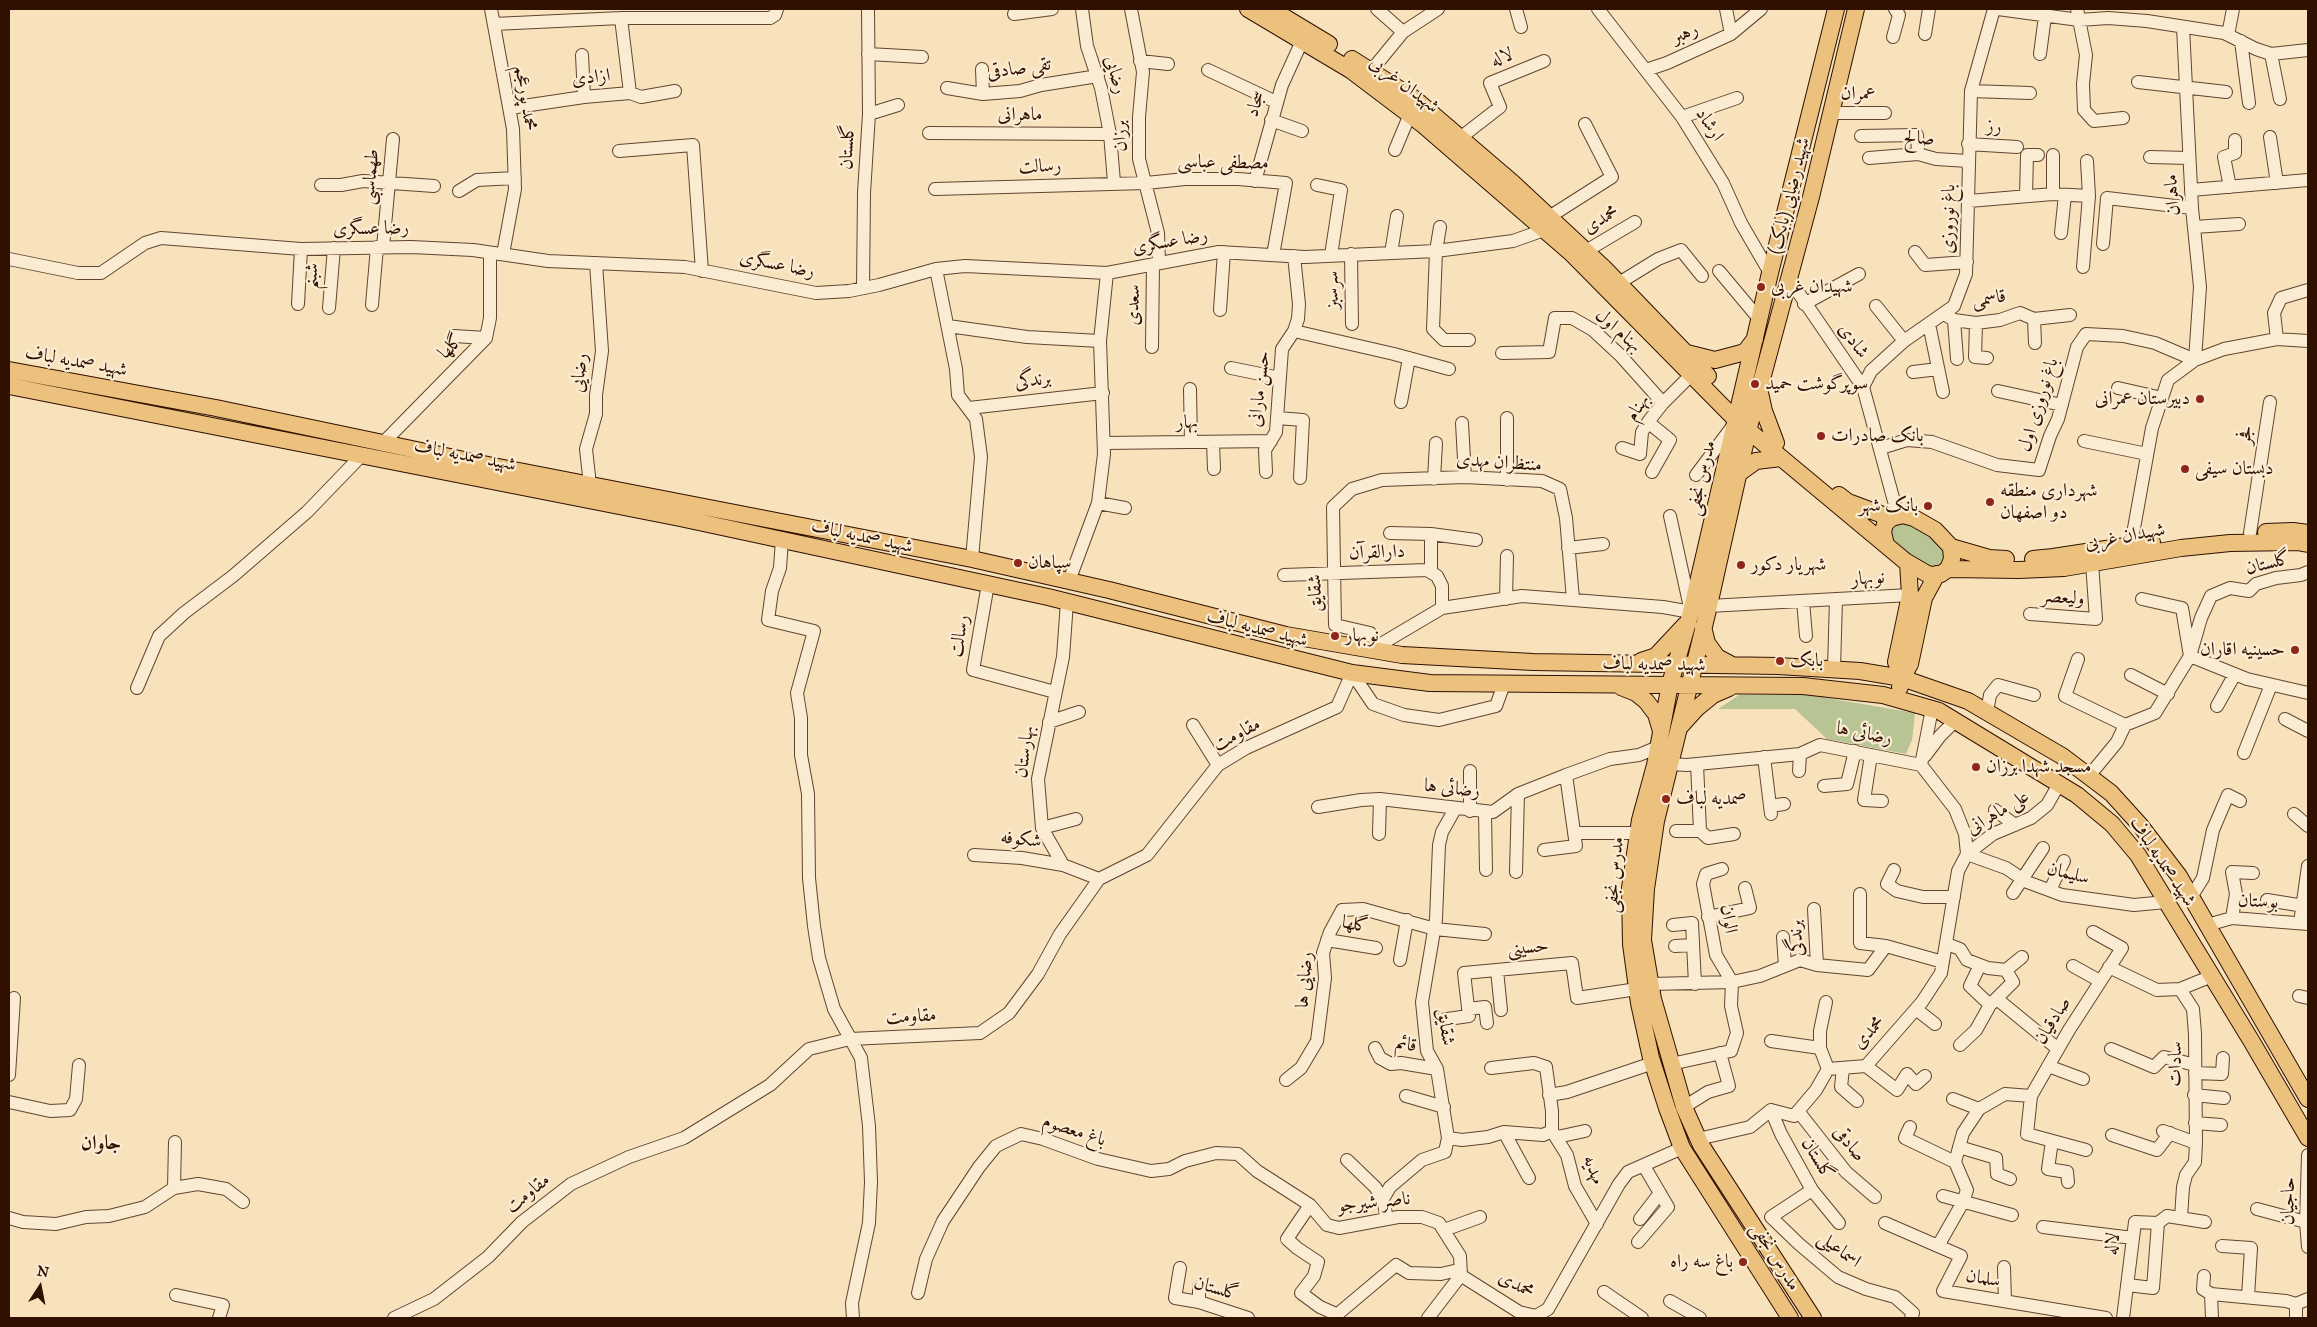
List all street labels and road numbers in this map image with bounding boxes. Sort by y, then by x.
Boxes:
street label: رهبر [1668,18,1702,50]
street label: لاله [1487,43,1517,73]
street label: شهیدان غربی [1365,51,1443,119]
street label: تقی صادقی [985,53,1053,85]
street label: رضایی [1099,53,1131,97]
street label: محمد پورعجم [509,64,541,132]
street label: ازادی [570,65,612,91]
street label: عمران [1841,83,1875,105]
street label: سجاد [1241,88,1271,120]
street label: ماهرانی [998,104,1042,126]
street label: ارشاد [1690,104,1728,146]
street label: رز [1986,115,2002,139]
street label: برزان [1109,120,1133,152]
street label: گلستان [835,124,861,170]
street label: صالح [1903,127,1935,151]
street label: شهید رضایی (بابک) [1764,135,1816,257]
street label: طهماسبی [357,148,385,206]
street label: مصطفی عباسی [1177,151,1269,175]
street label: رسالت [1018,155,1062,179]
street label: ماهران [2160,173,2186,217]
street label: باغ نوروزی [1937,184,1961,254]
street label: محمدی [1579,201,1623,239]
street label: رضا عسگری [333,217,409,241]
street label: رضا عسگری [1130,224,1210,260]
street label: رضا عسگری [737,247,817,283]
street label: شبنم [300,262,324,290]
street label: سرسبز [1321,271,1345,309]
street label: سعدی [1122,284,1146,326]
street label: قاسمی [1970,285,2008,313]
street label: بهنام اول [1590,304,1646,358]
street label: شادی [1833,319,1873,363]
street label: گلها [434,330,468,364]
street label: شهید صمدیه لباف [23,342,129,382]
street label: حسن مارانی [1244,350,1276,428]
street label: رضایی [567,352,593,394]
street label: باغ نوروزی اول [2014,355,2064,455]
street label: برندگی [1014,367,1052,395]
street label: بهنام [1621,390,1655,426]
street label: بهار [1176,411,1198,435]
street label: فجر [2233,424,2259,446]
street label: شهید صمدیه لباف [412,435,518,477]
street label: مدرس نجفی [1682,438,1722,518]
street label: منتظران مهدی [1455,449,1543,477]
street label: شهید صمدیه لباف [809,515,915,559]
street label: شهیدان غربی [2083,519,2167,555]
street label: دارالقرآن [1348,541,1406,565]
street label: گلستان [2243,547,2293,581]
street label: نوبهار [1850,566,1886,592]
street label: شقایق [1304,574,1328,612]
street label: ولیعصر [2041,585,2085,611]
street label: شهید صمدیه لباف [1204,605,1310,653]
street label: رسالت [945,613,975,659]
street label: شهید صمدیه لباف [1602,653,1706,677]
street label: مقاومت [1209,713,1265,757]
street label: رضائی ها [1834,717,1894,751]
street label: بهارستان [1010,724,1040,780]
street label: رضائی ها [1423,775,1481,803]
street label: علی ماهرانی [1963,785,2033,841]
street label: شهید صمدیه لباف [2124,813,2200,911]
street label: شکوفه [999,827,1043,853]
street label: مدرس نجفی [1600,836,1630,914]
street label: سلیمان [2044,858,2092,890]
street label: بوستان [2237,890,2279,914]
street label: الوان [1714,903,1742,935]
street label: گلها [1340,911,1370,939]
street label: برندگی [1785,919,1809,957]
street label: حسینی [1506,935,1550,961]
street label: رضایی ها [1292,951,1318,1009]
street label: صادقیان [2030,993,2076,1049]
street label: مقاومت [885,1004,937,1030]
street label: شقایق [1431,1007,1459,1047]
street label: محمدی [1848,1012,1890,1054]
street label: قائم [1393,1032,1419,1058]
street label: سادات [2164,1041,2188,1087]
street label: باغ معصوم [1039,1110,1109,1152]
street label: صادقی [1828,1121,1870,1167]
street label: گلستان [1796,1134,1838,1184]
street label: مهدیه [1577,1152,1609,1188]
street label: مقاومت [501,1169,555,1219]
street label: حاجیان [2277,1177,2301,1225]
street label: ناصر شیرجو [1337,1188,1411,1218]
street label: مدرس نجفی [1745,1219,1805,1295]
street label: اسماعیلی [1813,1227,1865,1273]
street label: لاله [2100,1231,2126,1257]
street label: سلمان [1964,1265,2002,1293]
street label: محمدی [1494,1266,1538,1304]
street label: گلستان [1191,1272,1241,1306]

